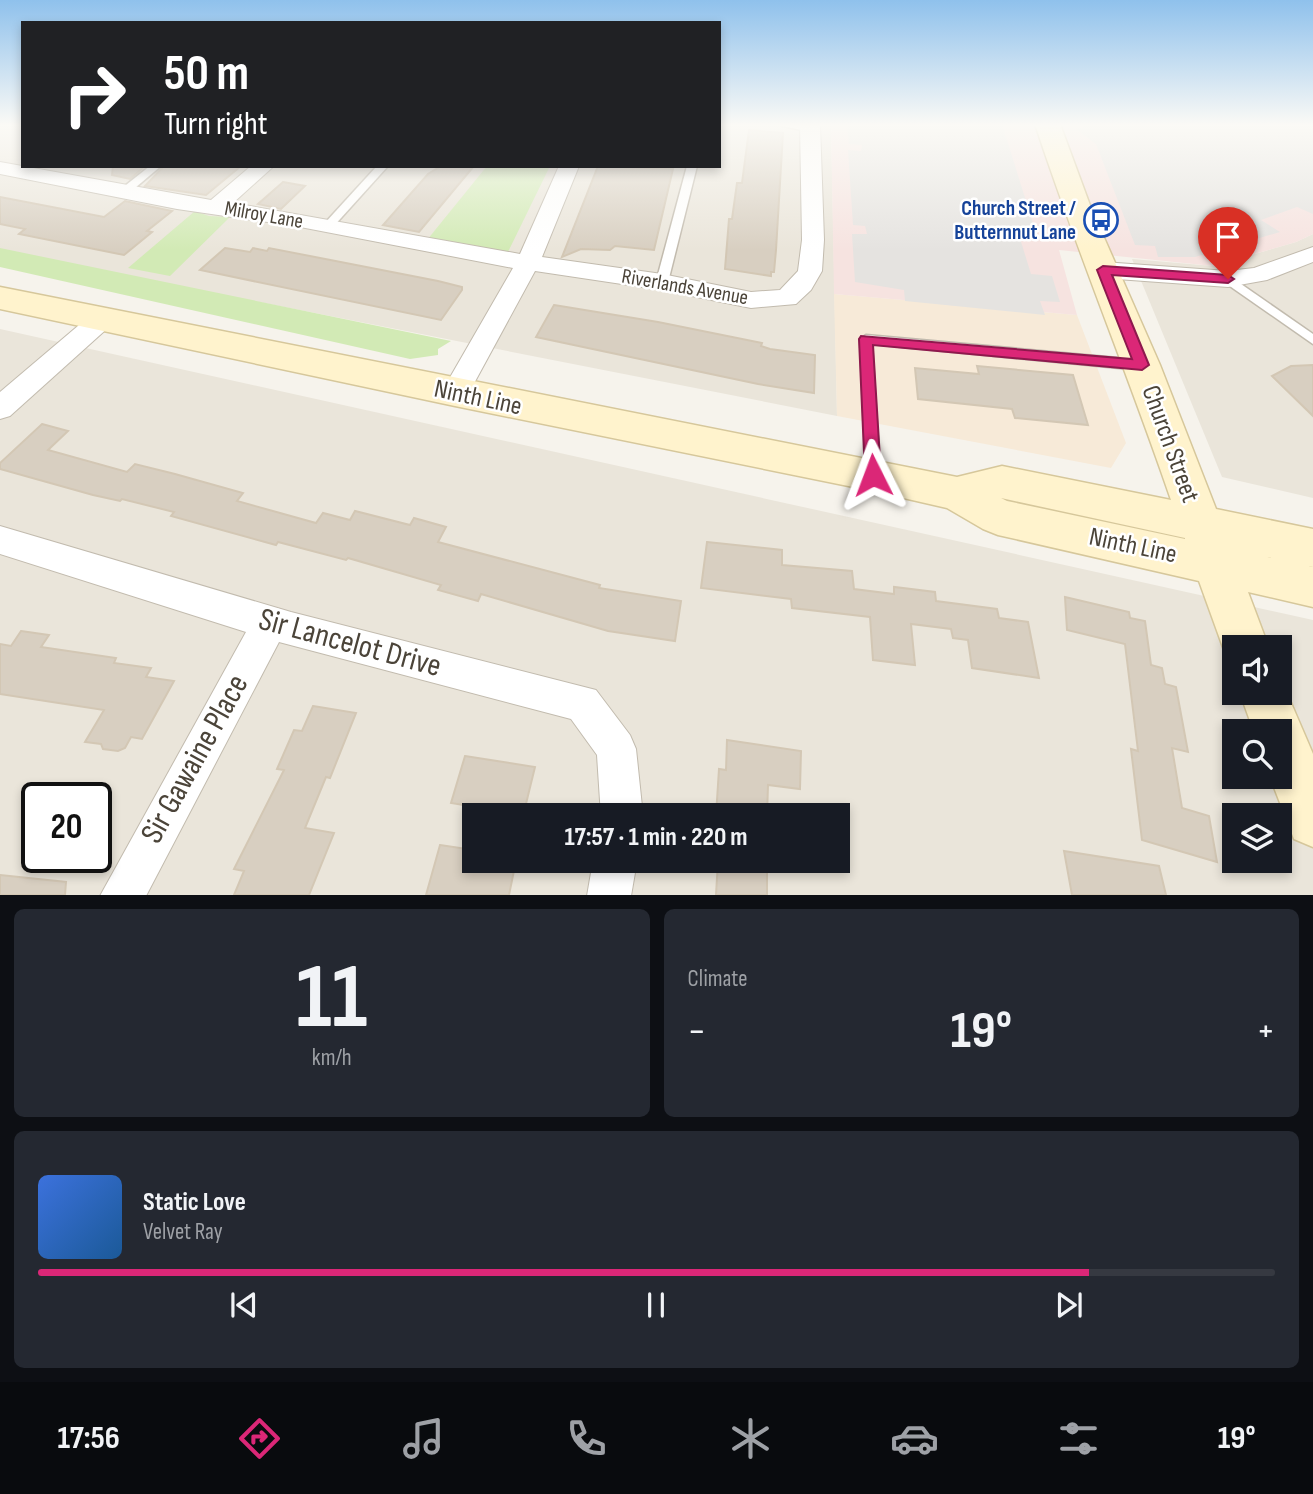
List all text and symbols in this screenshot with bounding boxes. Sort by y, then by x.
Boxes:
text: 50 m [164,45,249,104]
icon: right [49,49,140,140]
text: Turn right [164,105,268,144]
street label: Milroy Lane [223,196,305,234]
place label: Church Street / Butternnut Lane [954,196,1076,245]
bus stop icon: Church Street / Butternnut Lane [1082,201,1120,239]
pin [1198,207,1258,279]
icon: arrive [1209,218,1247,256]
street label: Riverlands Avenue [620,264,750,310]
street label: Ninth Line [431,374,525,422]
street label: Church Street [1135,381,1205,507]
position arrow [836,438,910,512]
street label: Ninth Line [1086,522,1180,570]
street label: Sir Lancelot Drive [255,600,445,686]
map controls [1222,635,1292,873]
button: sound [1222,635,1292,705]
street label: Sir Gawaine Place [133,668,257,850]
button: search [1222,719,1292,789]
speed limit sign: 20 [21,782,112,873]
button: layers [1222,803,1292,873]
text: 17:57 · 1 min · 220 m [564,822,748,853]
text: 11 [296,944,367,1053]
text: Climate [688,965,747,993]
text: 19° [951,1000,1012,1063]
text: − [688,1009,706,1054]
text: + [1256,1009,1275,1054]
text: km/h [312,1044,352,1072]
text: Static Love [143,1187,246,1218]
text: Velvet Ray [143,1218,223,1246]
icon: previous [225,1286,263,1324]
icon: pause [637,1286,675,1324]
icon: next [1050,1286,1088,1324]
icon: directions [235,1414,284,1463]
icon: music [399,1414,448,1463]
icon: phone [562,1414,611,1463]
icon: climate [726,1414,775,1463]
icon: car [890,1414,939,1463]
icon: filters [1054,1414,1103,1463]
text: 17:56 [57,1419,120,1458]
text: 19° [1218,1419,1255,1458]

